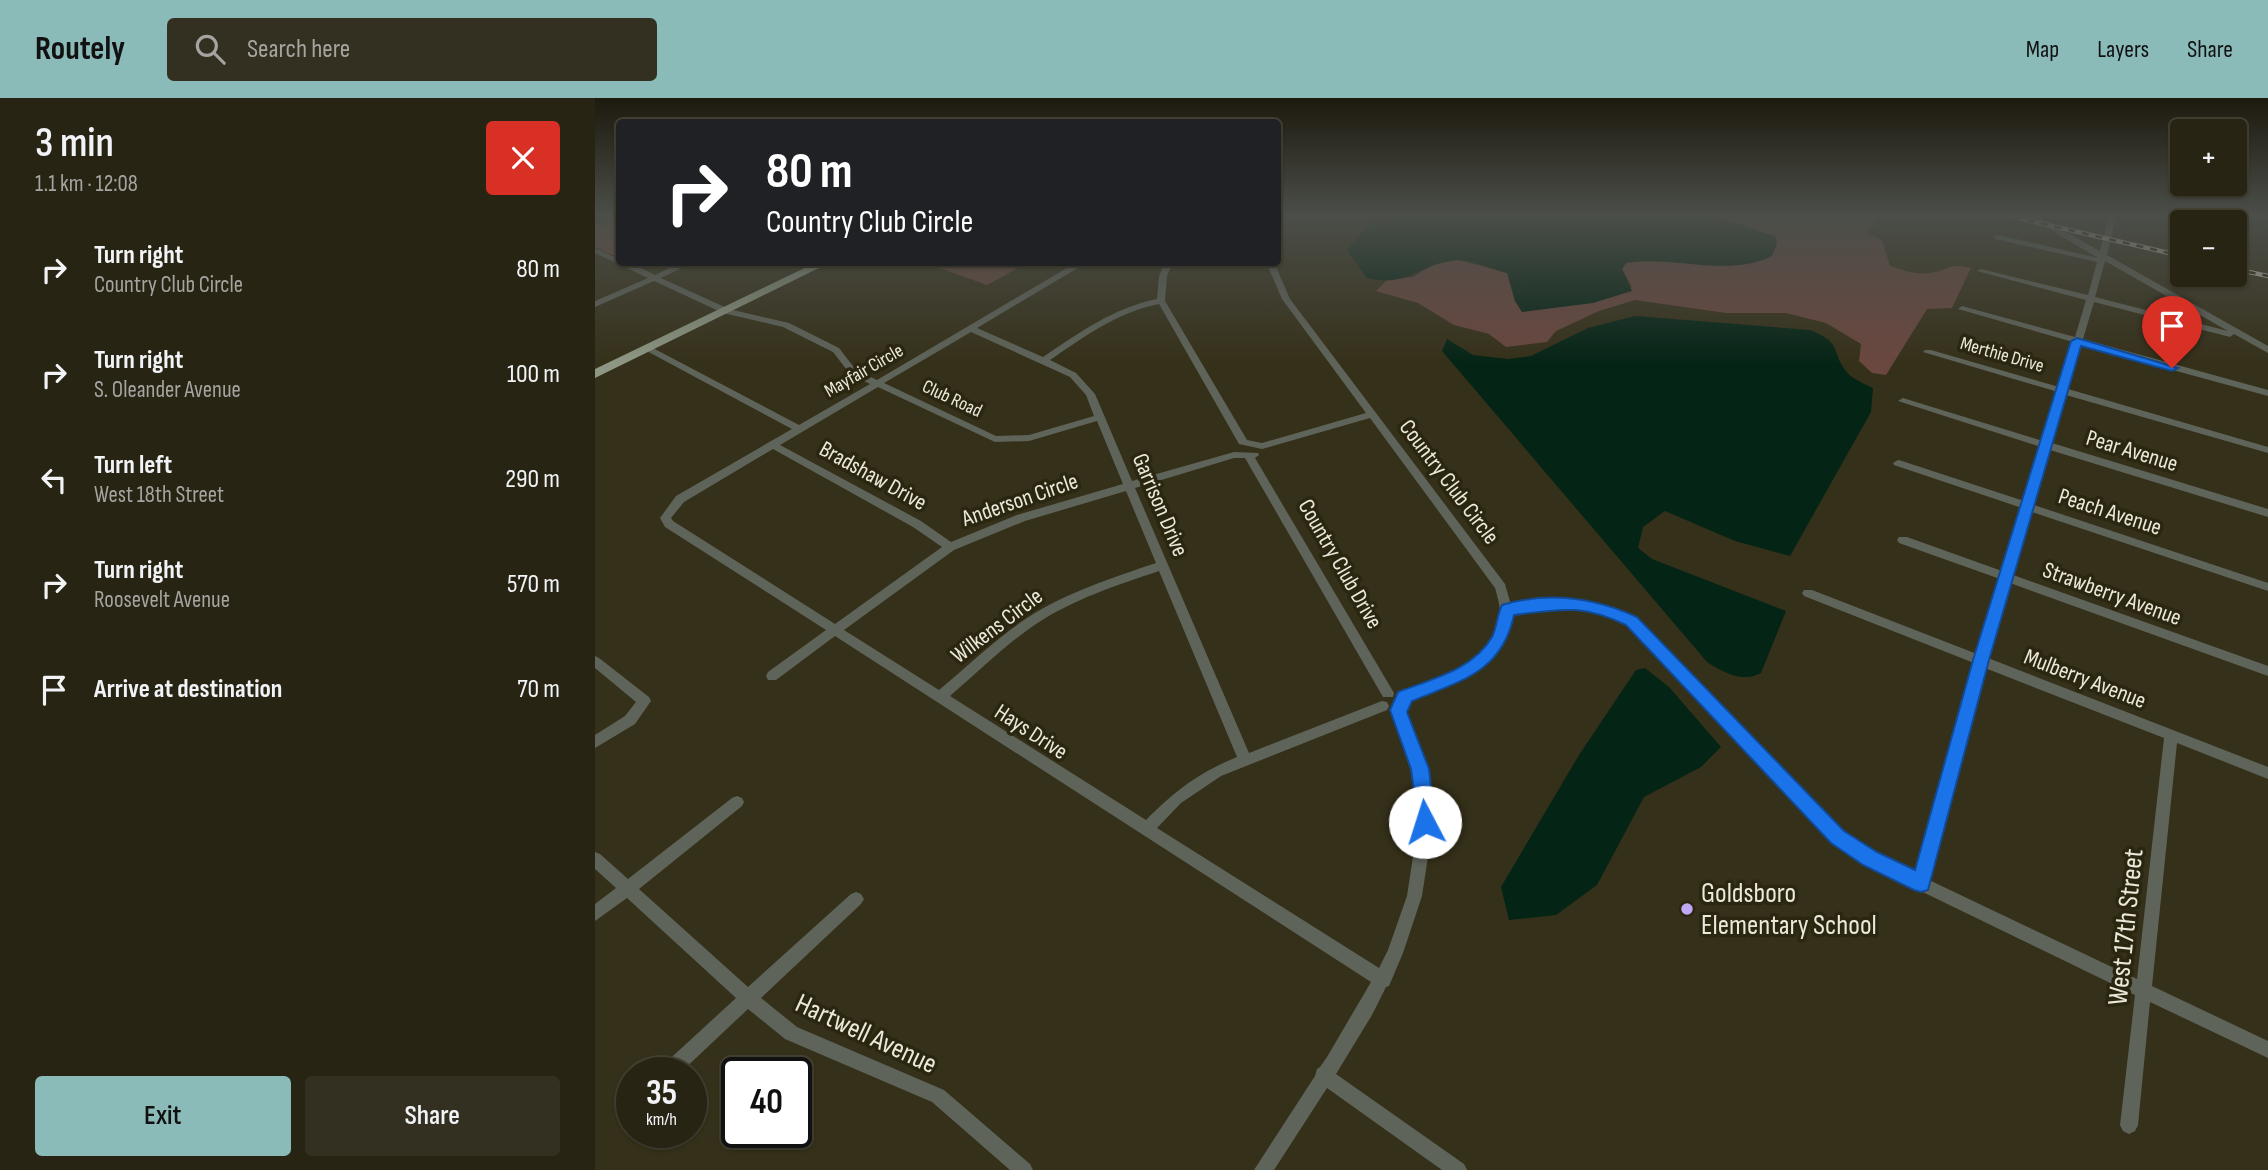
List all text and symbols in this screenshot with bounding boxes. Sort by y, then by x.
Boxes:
search box [167,18,657,81]
text: Routely [35,29,125,69]
icon: search [191,30,229,68]
text: Search here [247,34,350,65]
text: Map [2026,35,2059,64]
text: Layers [2097,35,2149,64]
text: Share [2187,35,2233,64]
text: 3 min [35,118,114,169]
map controls [2170,119,2247,287]
button: + [2170,119,2247,196]
button: close [486,121,560,195]
text: 80 m [766,143,853,202]
icon: right [651,147,742,238]
text: 1.1 km · 12:08 [35,170,138,198]
text: Country Club Circle [766,203,973,242]
button: − [2170,210,2247,287]
text: Turn right [94,240,183,271]
icon: right [35,251,73,289]
text: 80 m [516,254,560,285]
text: Country Club Circle [94,271,243,299]
pin [2142,296,2202,368]
icon: arrive [2153,307,2191,345]
street label: Merthie Drive [1958,332,2046,378]
street label: Mayfair Circle [820,339,908,403]
text: Turn right [94,345,183,376]
icon: right [35,356,73,394]
text: 100 m [507,359,560,390]
street label: Club Road [918,375,986,423]
text: S. Oleander Avenue [94,376,241,404]
street label: Country Club Circle [1393,414,1505,550]
street label: Pear Avenue [2083,424,2181,478]
street label: Bradshaw Drive [814,435,932,517]
street label: Garrison Drive [1126,449,1194,561]
text: Turn left [94,450,172,481]
icon: left [35,461,73,499]
text: 290 m [505,464,560,495]
street label: Anderson Circle [957,467,1082,533]
text: West 18th Street [94,481,224,509]
street label: Peach Avenue [2055,482,2165,542]
street label: Country Club Drive [1292,494,1388,634]
text: Turn right [94,555,183,586]
street label: Strawberry Avenue [2039,556,2185,632]
icon: right [35,566,73,604]
text: 570 m [507,569,560,600]
street label: Wilkens Circle [946,583,1048,669]
text: Roosevelt Avenue [94,586,230,614]
street label: Mulberry Avenue [2020,643,2150,715]
icon: arrive [35,671,73,709]
text: Arrive at destination [94,674,282,705]
text: 70 m [517,674,560,705]
street label: Hays Drive [989,698,1073,766]
position arrow [1388,785,1462,859]
street label: West 17th Street [2101,847,2151,1007]
place label: Goldsboro Elementary School [1701,877,1877,942]
marker: Goldsboro Elementary School [1679,901,1695,917]
street label: Hartwell Avenue [790,987,942,1081]
speed limit sign: 40 [721,1057,812,1148]
text: 35 [646,1072,677,1115]
button: Exit [35,1076,291,1156]
button: Share [305,1076,560,1156]
text: km/h [646,1109,677,1130]

